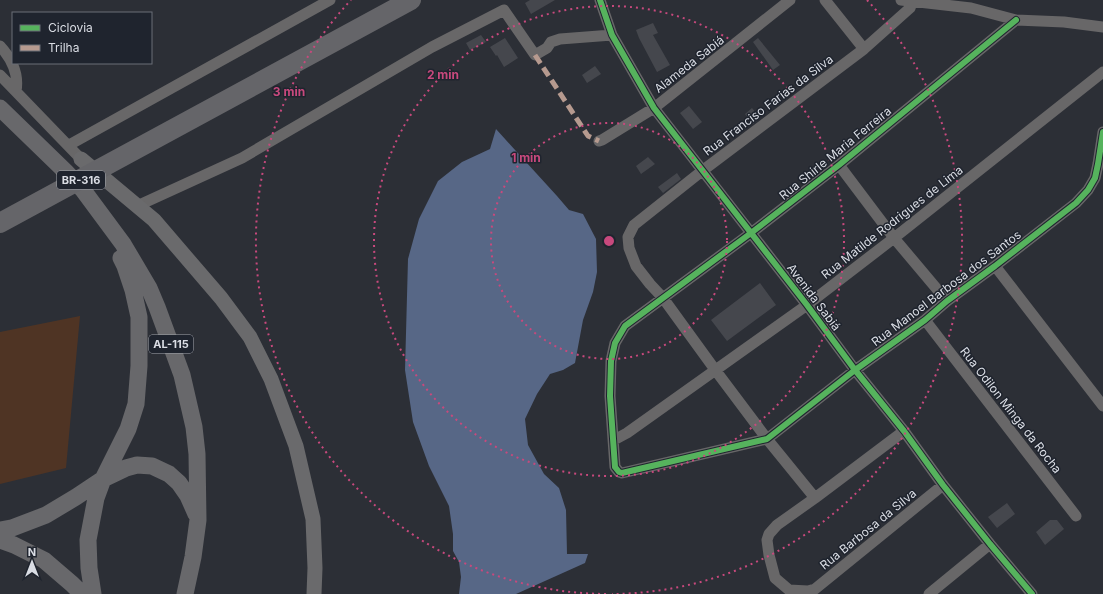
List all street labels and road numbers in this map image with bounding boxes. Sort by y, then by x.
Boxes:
street label: Alameda Sabiá [651,32,727,96]
street label: Rua Franciso Farias da Silva [700,51,836,159]
street label: Rua Shirle Maria Ferreira [776,103,894,203]
street label: Rua Matilde Rodrigues de Lima [818,162,966,282]
road number: BR-316 [57,171,105,189]
street label: Rua Manoel Barbosa dos Santos [868,227,1024,349]
street label: Avenida Sabiá [784,261,844,333]
road number: AL-115 [149,335,193,353]
street label: Rua Odilon Minga da Rocha [957,344,1065,476]
street label: Rua Barbosa da Silva [817,486,919,572]

